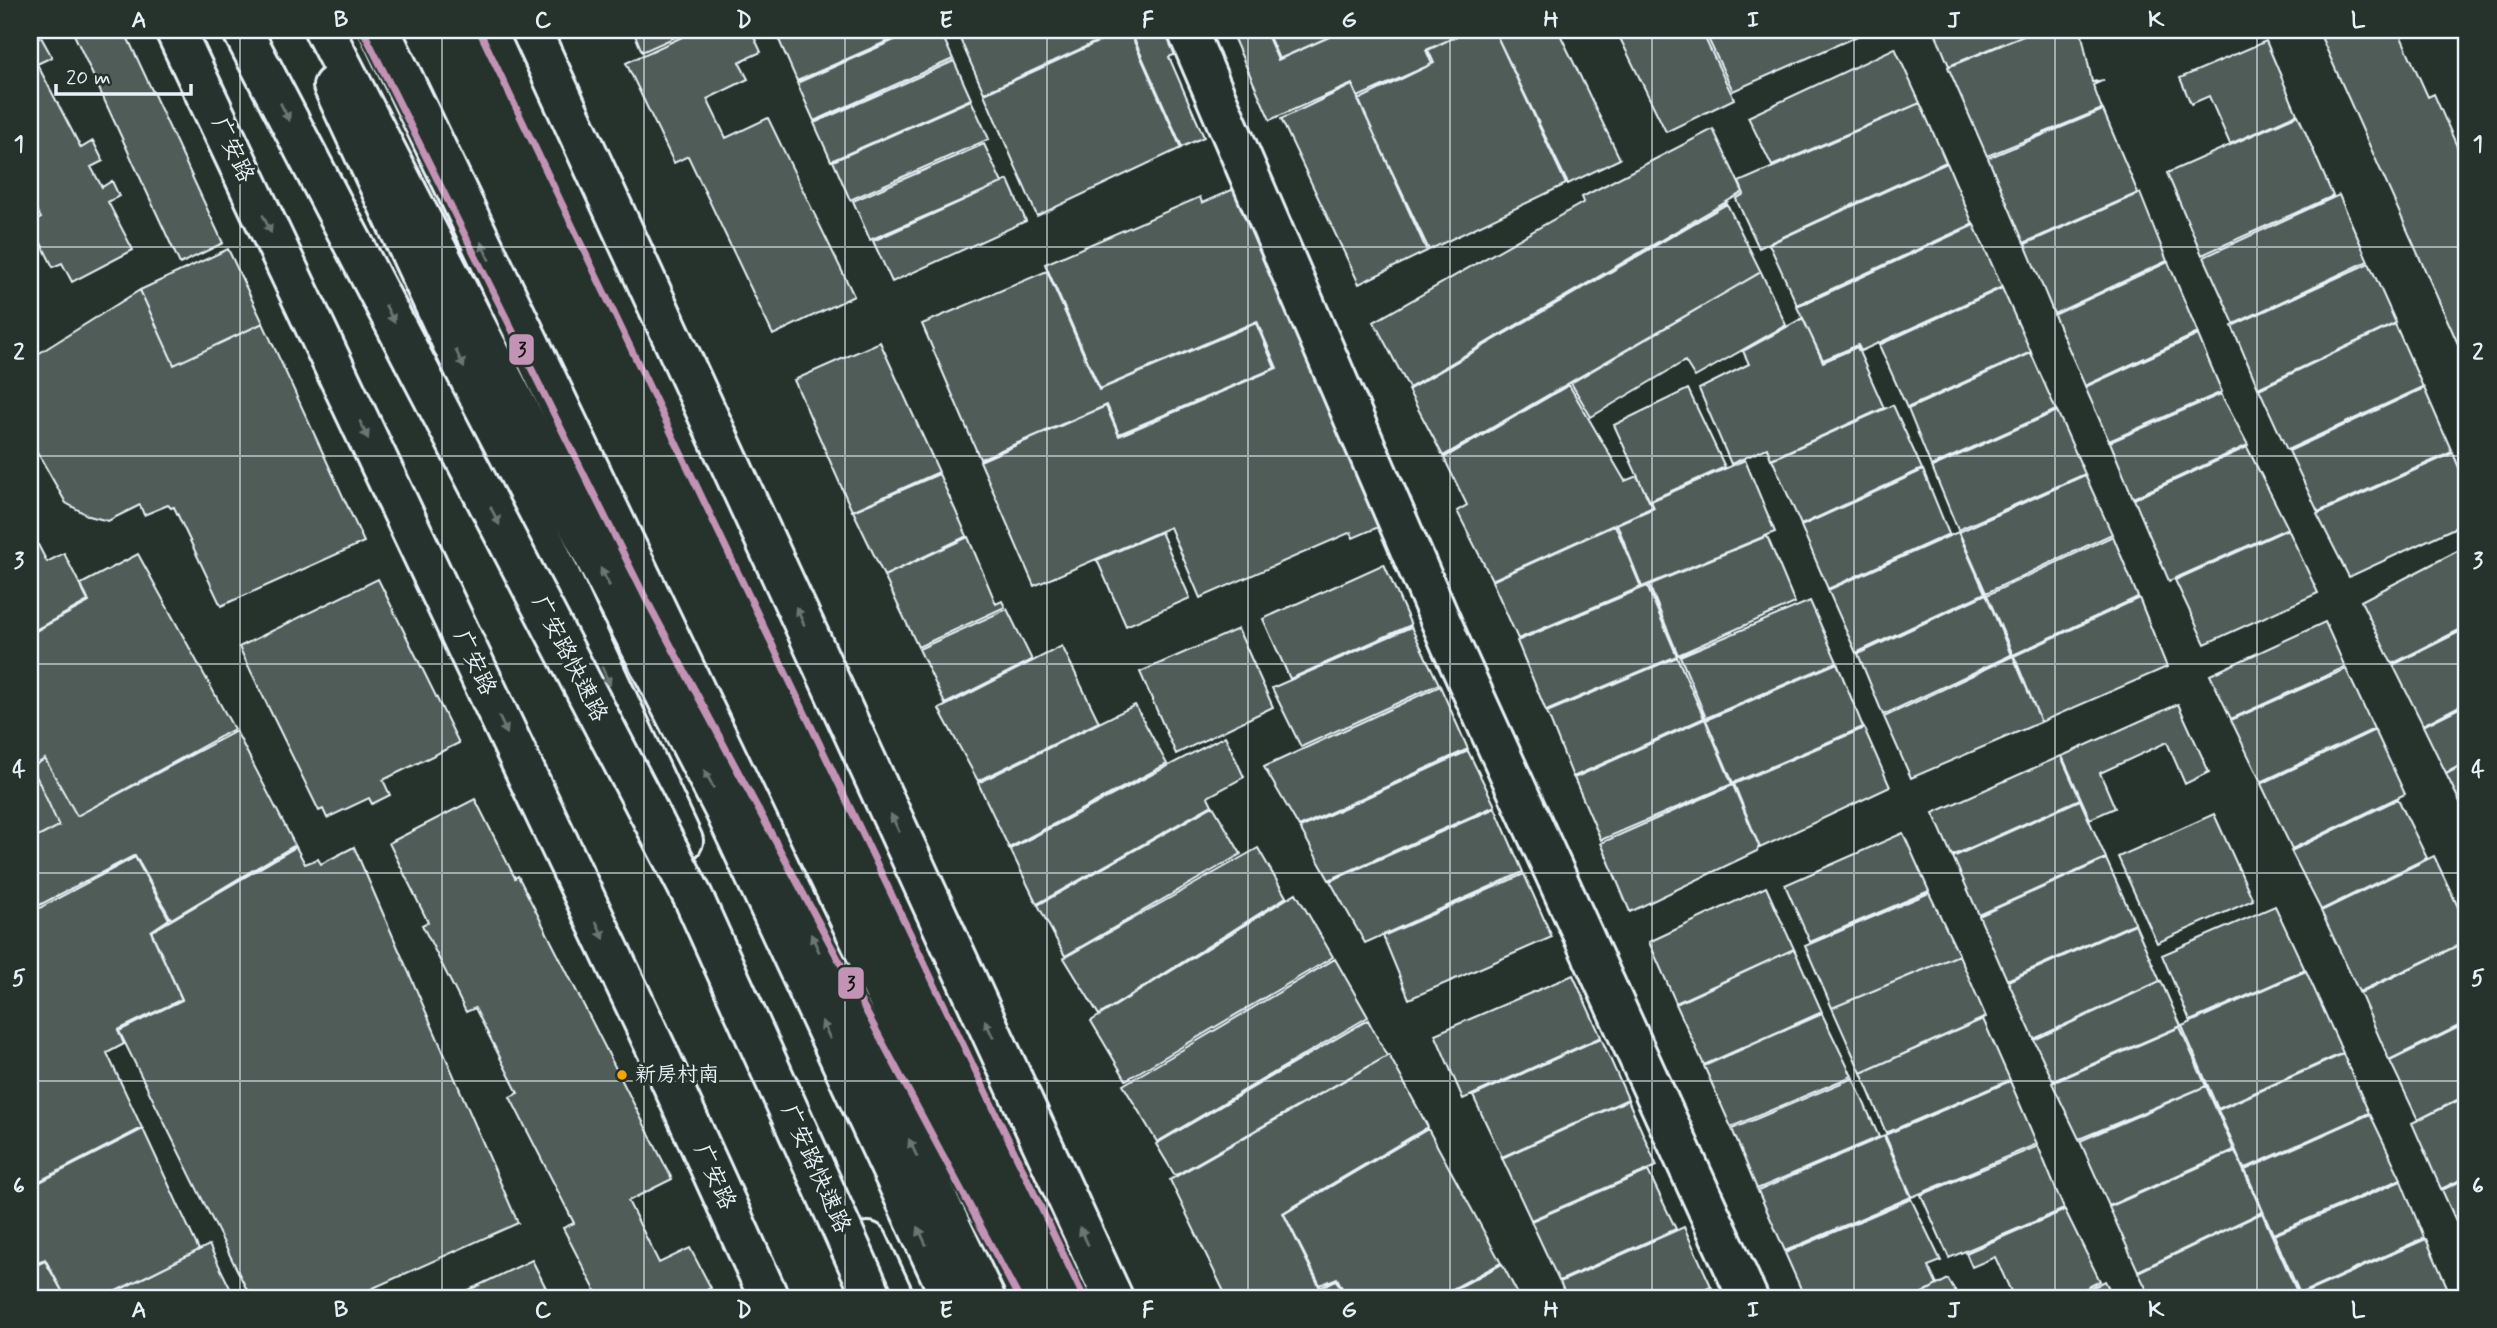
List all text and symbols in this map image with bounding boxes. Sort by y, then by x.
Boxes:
text: A [131,6,147,36]
text: B [334,6,349,36]
text: C [535,6,552,36]
text: D [736,6,752,36]
text: E [939,6,953,36]
text: F [1142,6,1154,36]
text: G [1341,6,1357,36]
text: H [1543,6,1559,36]
text: I [1747,6,1759,36]
text: J [1947,6,1961,36]
text: K [2148,6,2165,36]
text: L [2351,6,2366,36]
scale bar [56,52,191,96]
text: 20 m [66,64,111,92]
one-way arrow [279,102,291,122]
street label: 广安路 [204,112,260,188]
text: 1 [14,130,24,160]
text: 1 [2473,130,2483,160]
one-way arrow [261,214,273,234]
one-way arrow [479,241,491,261]
one-way arrow [384,304,395,324]
line badge: 3 [508,333,535,366]
text: 2 [13,338,25,368]
text: 3 [518,338,527,363]
text: 2 [2472,338,2484,368]
one-way arrow [454,348,465,369]
one-way arrow [359,420,370,440]
one-way arrow [489,506,500,526]
text: 3 [14,547,25,577]
text: 3 [2473,547,2484,577]
one-way arrow [600,567,611,587]
street label: 广安路快速路 [524,591,614,727]
one-way arrow [794,606,806,626]
street label: 广安路 [446,625,502,701]
one-way arrow [601,666,612,686]
one-way arrow [498,714,509,735]
text: 4 [12,755,26,785]
text: 4 [2471,755,2485,785]
one-way arrow [703,770,715,789]
one-way arrow [889,813,900,833]
one-way arrow [595,920,606,940]
one-way arrow [809,933,821,953]
text: 5 [12,964,26,994]
text: 5 [2471,964,2485,994]
line badge: 3 [837,966,865,1000]
text: 3 [847,972,856,997]
one-way arrow [984,1019,995,1040]
one-way arrow [821,1020,832,1040]
place label: 新房村南 [635,1061,719,1089]
marker: 新房村南 [615,1068,629,1082]
street label: 广安路快速路 [773,1100,857,1238]
one-way arrow [907,1138,919,1158]
street label: 广安路 [686,1139,742,1215]
text: 6 [13,1172,25,1202]
text: 6 [2472,1172,2484,1202]
one-way arrow [916,1226,928,1246]
one-way arrow [1079,1226,1090,1246]
text: A [131,1296,147,1326]
text: B [334,1296,349,1326]
text: C [535,1296,552,1326]
text: D [736,1296,752,1326]
text: E [939,1296,953,1326]
text: F [1142,1296,1154,1326]
text: G [1341,1296,1357,1326]
text: H [1543,1296,1559,1326]
text: I [1747,1296,1759,1326]
text: J [1947,1296,1961,1326]
text: K [2148,1296,2165,1326]
text: L [2351,1296,2366,1326]

